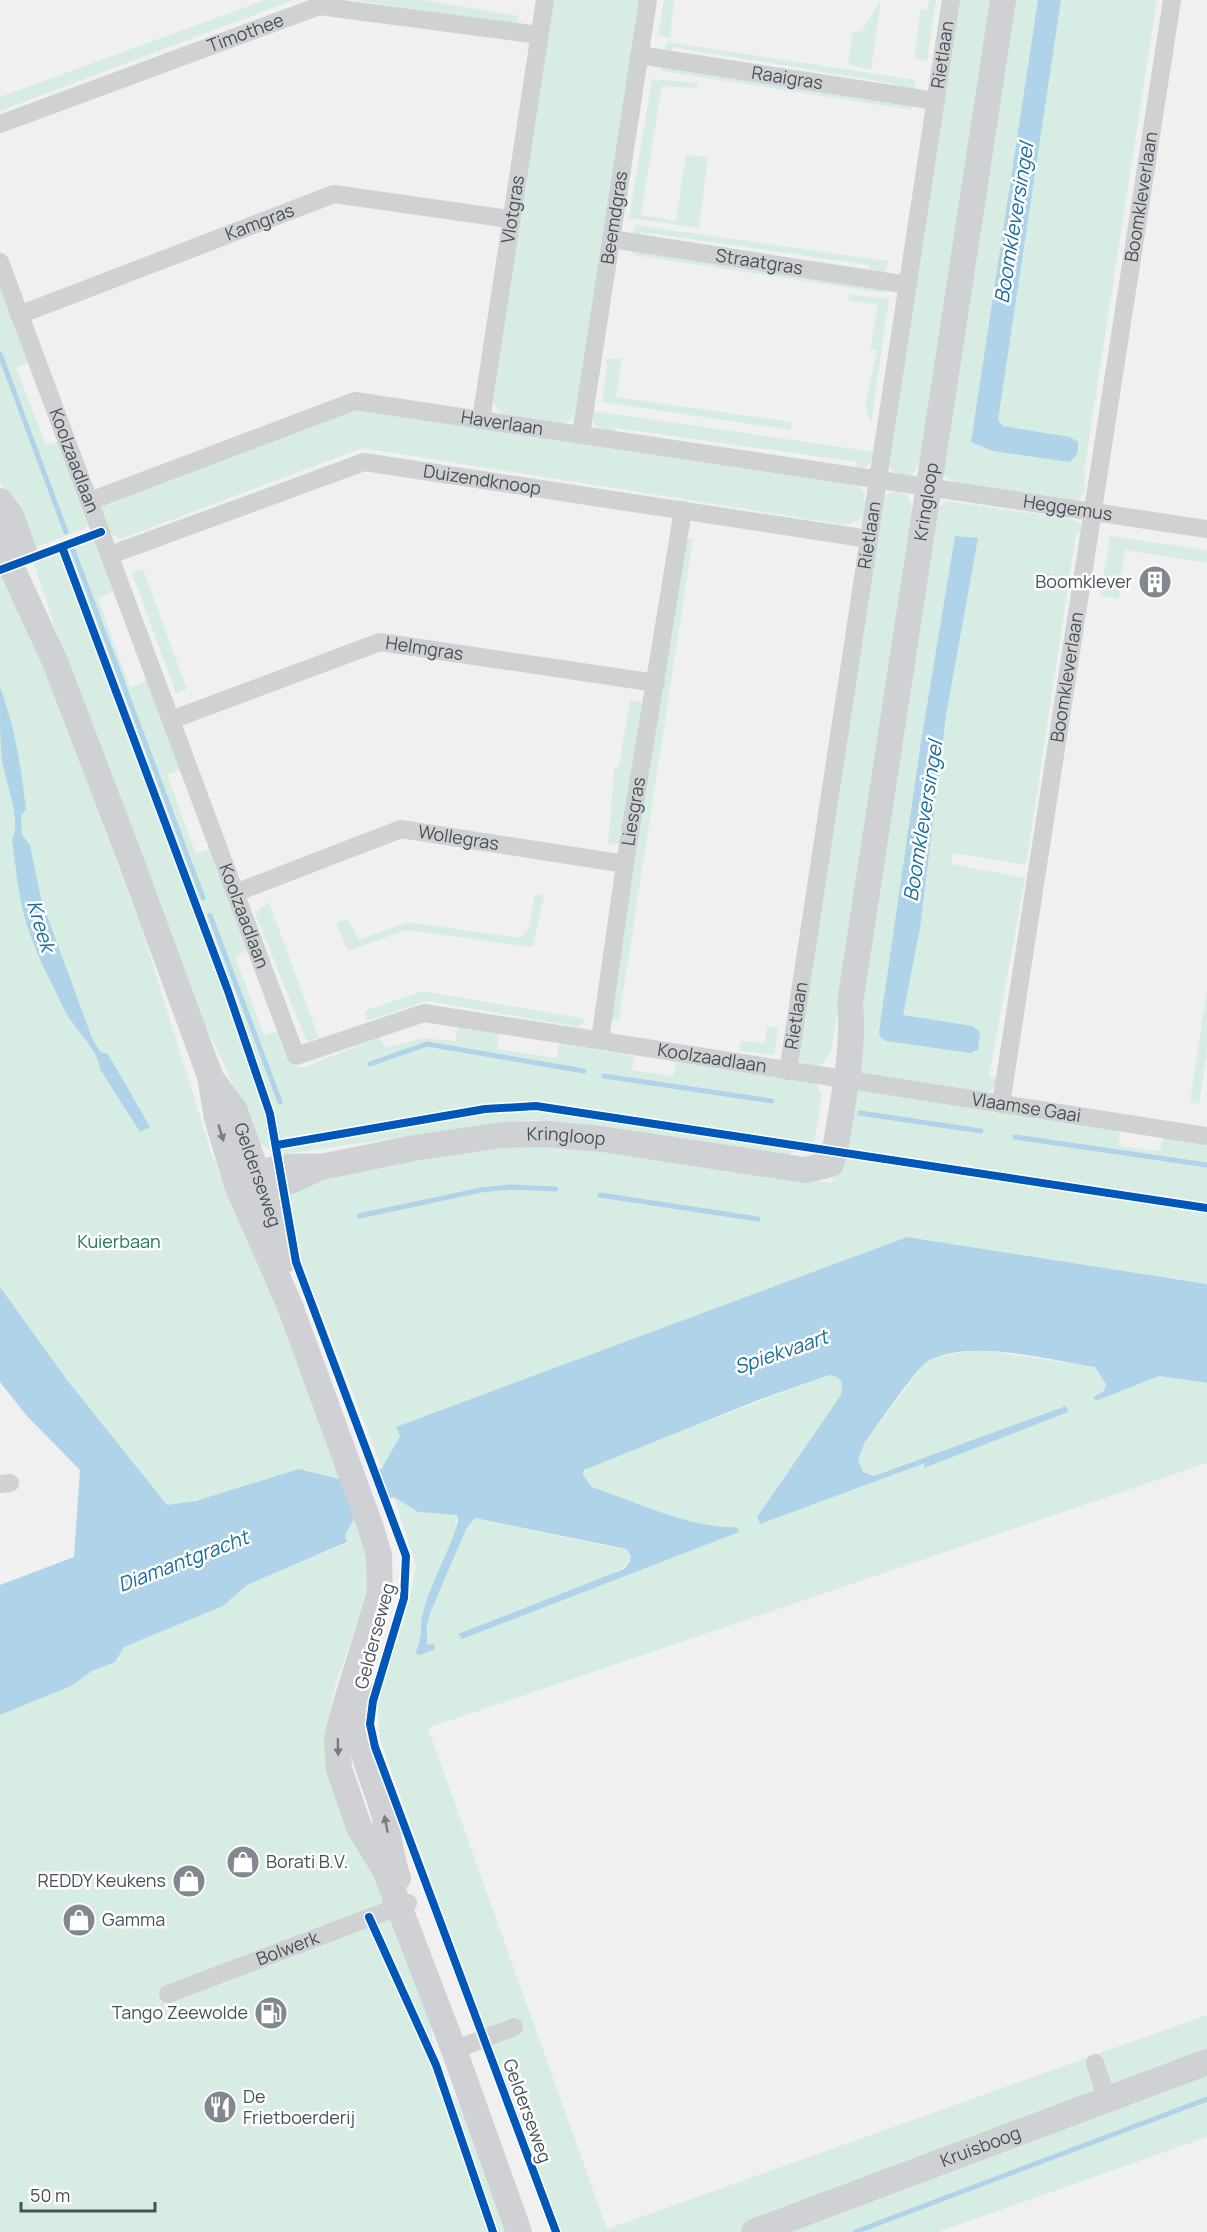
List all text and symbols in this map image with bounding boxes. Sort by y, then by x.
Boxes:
street label: Timothee [204,7,287,57]
street label: Rietlaan [925,19,959,90]
street label: Raaigras [750,60,825,94]
street label: Boomkleverlaan [1119,130,1162,264]
water label: Boomkleversingel [987,138,1040,305]
street label: Beemdgras [594,169,633,266]
street label: Vlotgras [495,173,529,245]
street label: Kamgras [221,197,297,246]
street label: Straatgras [714,242,805,280]
street label: Haverlaan [460,404,545,440]
street label: Koolzaadlaan [45,405,105,516]
street label: Duizendknoop [422,458,543,500]
street label: Kringloop [908,461,943,542]
street label: Heggemus [1022,489,1114,526]
street label: Rietlaan [852,499,886,571]
building icon: Boomklever [1137,564,1173,600]
place label: Boomklever [1035,569,1133,593]
street label: Boomkleverlaan [1044,610,1088,744]
street label: Helmgras [384,630,465,665]
water label: Boomkleversingel [896,736,949,903]
street label: Liesgras [615,775,650,848]
street label: Wollegras [416,819,501,855]
street label: Koolzaadlaan [214,860,275,971]
water label: Kreek [21,897,63,958]
street label: Rietlaan [778,980,812,1051]
street label: Koolzaadlaan [656,1037,768,1078]
street label: Vlaamse Gaai [970,1086,1083,1127]
street label: Gelderseweg [229,1119,288,1230]
street label: Kringloop [526,1121,606,1150]
one-way arrow [217,1124,226,1142]
park label: Kuierbaan [77,1229,161,1253]
water label: Spiekvaart [730,1322,833,1380]
water label: Diamantgracht [114,1523,254,1598]
street label: Gelderseweg [348,1580,400,1691]
one-way arrow [333,1737,343,1756]
one-way arrow [381,1814,390,1833]
shop icon: Borati B.V. [225,1844,261,1880]
place label: Borati B.V. [266,1849,348,1873]
shop icon: REDDY Keukens [171,1863,207,1899]
place label: REDDY Keukens [38,1868,166,1892]
shop icon: Gamma [61,1902,97,1938]
place label: Gamma [102,1907,165,1931]
street label: Bolwerk [253,1925,323,1970]
fuel station icon: Tango Zeewolde [253,1995,289,2031]
place label: Tango Zeewolde [112,2000,248,2024]
street label: Gelderseweg [498,2055,558,2166]
place label: De Frietboerderij [243,2084,355,2129]
restaurant icon: De Frietboerderij [202,2089,238,2125]
street label: Kruisboog [937,2120,1024,2172]
scale bar [21,2175,154,2213]
text: 50 m [30,2183,70,2207]

